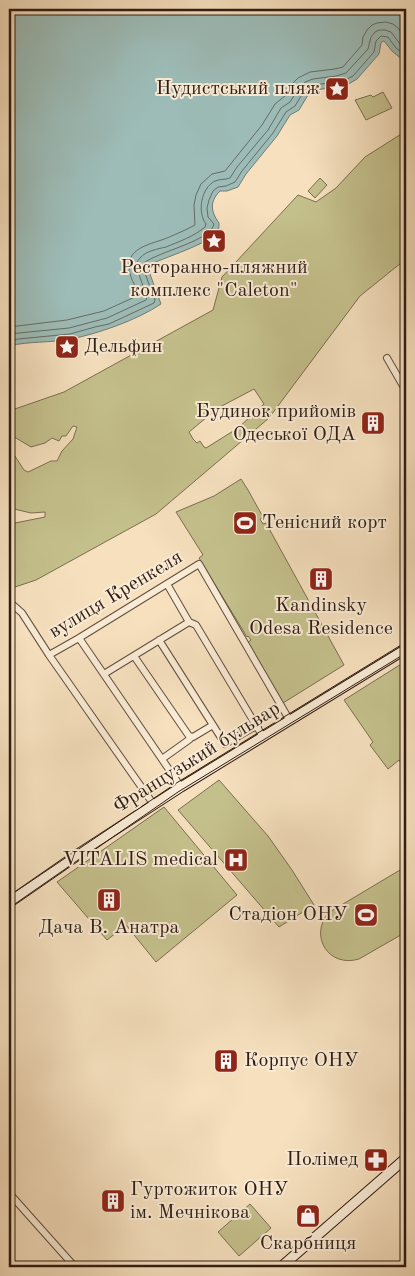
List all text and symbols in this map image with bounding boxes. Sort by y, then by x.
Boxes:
place icon: Нудистський пляж [324,76,350,102]
place label: Нудистський пляж [156,79,320,99]
place icon: Ресторанно-пляжний комплекс "Caleton" [201,228,227,254]
place label: Ресторанно-пляжний комплекс "Caleton" [120,258,308,301]
place icon: Дельфин [54,334,80,360]
place label: Дельфин [84,337,162,357]
place label: Будинок прийомів Одеської ОДА [196,402,356,445]
building icon: Будинок прийомів Одеської ОДА [360,410,386,436]
sports icon: Тенісний корт [232,510,258,536]
place label: Тенісний корт [262,513,387,533]
street label: вулиця Кренкеля [46,547,186,643]
building icon: Kandinsky Odesa Residence [308,566,334,592]
place label: Kandinsky Odesa Residence [249,596,393,639]
street label: Французький бульвар [110,699,284,817]
hospital icon: VITALIS medical [223,847,249,873]
place label: VITALIS medical [63,850,218,870]
building icon: Дача В. Анатра [96,887,122,913]
sports icon: Стадіон ОНУ [353,902,379,928]
place label: Стадіон ОНУ [228,905,348,925]
place label: Дача В. Анатра [39,918,180,938]
building icon: Корпус ОНУ [213,1048,239,1074]
place label: Корпус ОНУ [244,1051,359,1071]
pharmacy icon: Полімед [363,1147,389,1173]
place label: Полімед [286,1150,358,1170]
place label: Гуртожиток ОНУ ім. Мечнікова [130,1180,289,1223]
building icon: Гуртожиток ОНУ ім. Мечнікова [100,1188,126,1214]
shop icon: Скарбниця [295,1203,321,1229]
place label: Скарбниця [260,1234,356,1254]

